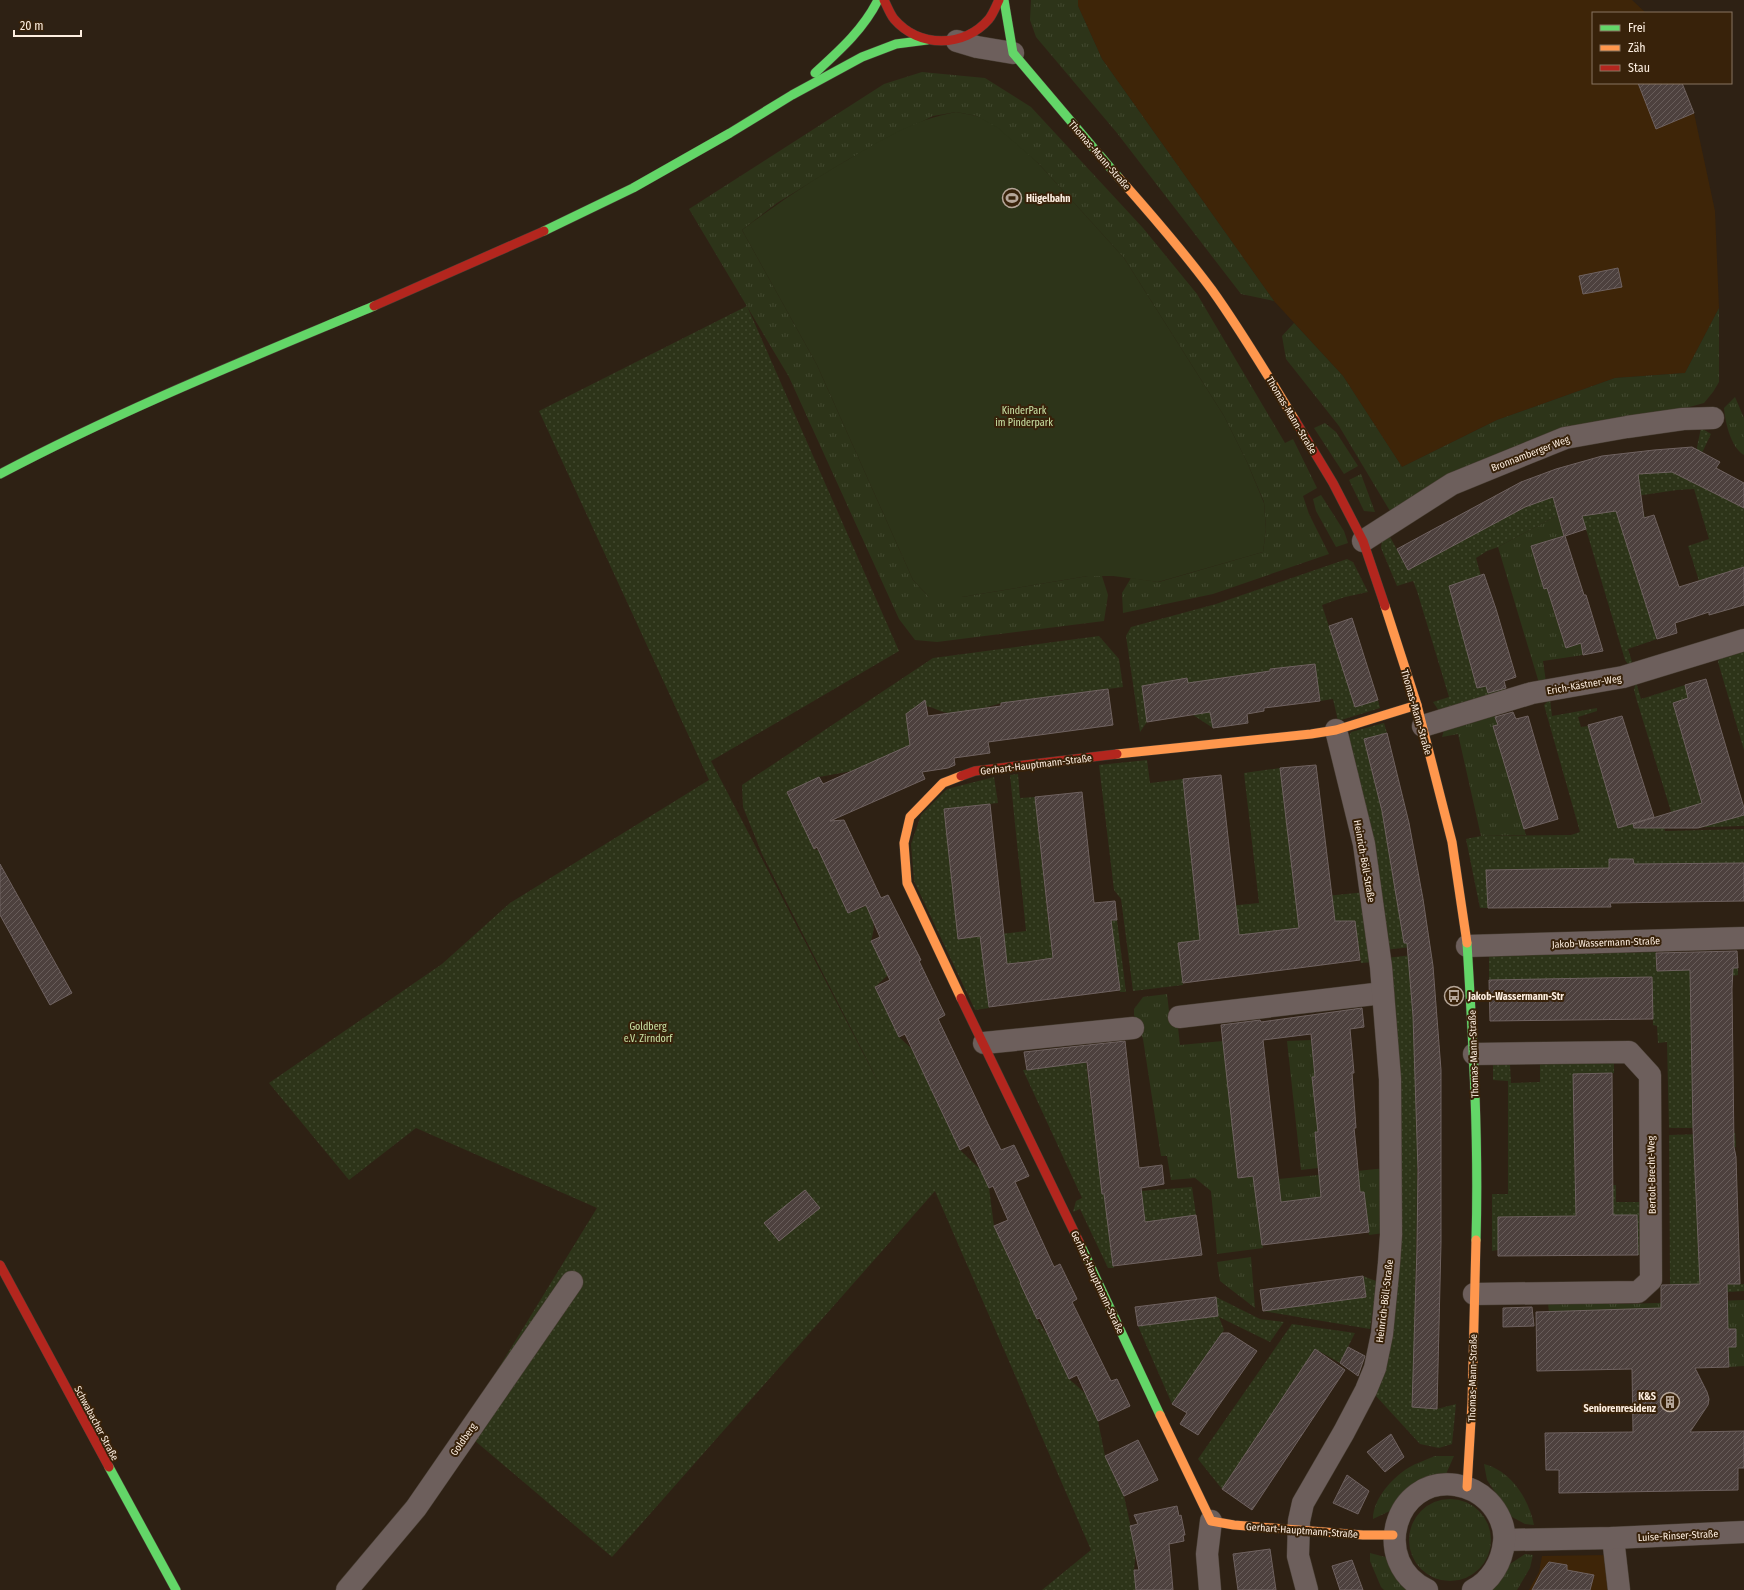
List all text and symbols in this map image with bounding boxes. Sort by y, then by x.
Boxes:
scale bar [14,12,81,38]
legend [1592,12,1732,84]
text: 20 m [20,19,44,33]
text: Frei [1628,21,1646,35]
text: Zäh [1628,41,1646,55]
text: Stau [1628,61,1650,75]
street label: Thomas-Mann-Straße [1066,119,1133,193]
sports icon: Hügelbahn [1001,187,1023,209]
place label: Hügelbahn [1026,193,1071,205]
street label: Thomas-Mann-Straße [1263,375,1319,456]
park label: KinderPark im Pinderpark [995,405,1053,429]
street label: Bronnamberger Weg [1489,433,1572,474]
street label: Thomas-Mann-Straße [1398,668,1434,756]
street label: Erich-Kästner-Weg [1546,672,1623,697]
street label: Gerhart-Hauptmann-Straße [980,752,1093,778]
street label: Heinrich-Böll-Straße [1351,819,1377,904]
street label: Jakob-Wassermann-Straße [1552,935,1660,951]
bus stop icon: Jakob-Wassermann-Str [1443,985,1465,1007]
place label: Jakob-Wassermann-Str [1467,991,1564,1003]
street label: Thomas-Mann-Straße [1466,1010,1482,1098]
park label: Goldberg e.V. Zirndorf [624,1021,673,1045]
street label: Bertolt-Brecht-Weg [1645,1135,1659,1214]
street label: Gerhart-Hauptmann-Straße [1068,1229,1126,1336]
street label: Heinrich-Böll-Straße [1374,1259,1396,1343]
street label: Thomas-Mann-Straße [1466,1334,1480,1422]
street label: Schwabacher Straße [71,1384,121,1463]
place label: K&S Seniorenresidenz [1584,1391,1657,1415]
building icon: K&S Seniorenresidenz [1659,1391,1681,1413]
street label: Goldberg [448,1421,480,1458]
street label: Gerhart-Hauptmann-Straße [1246,1521,1358,1541]
street label: Luise-Rinser-Straße [1638,1528,1719,1544]

